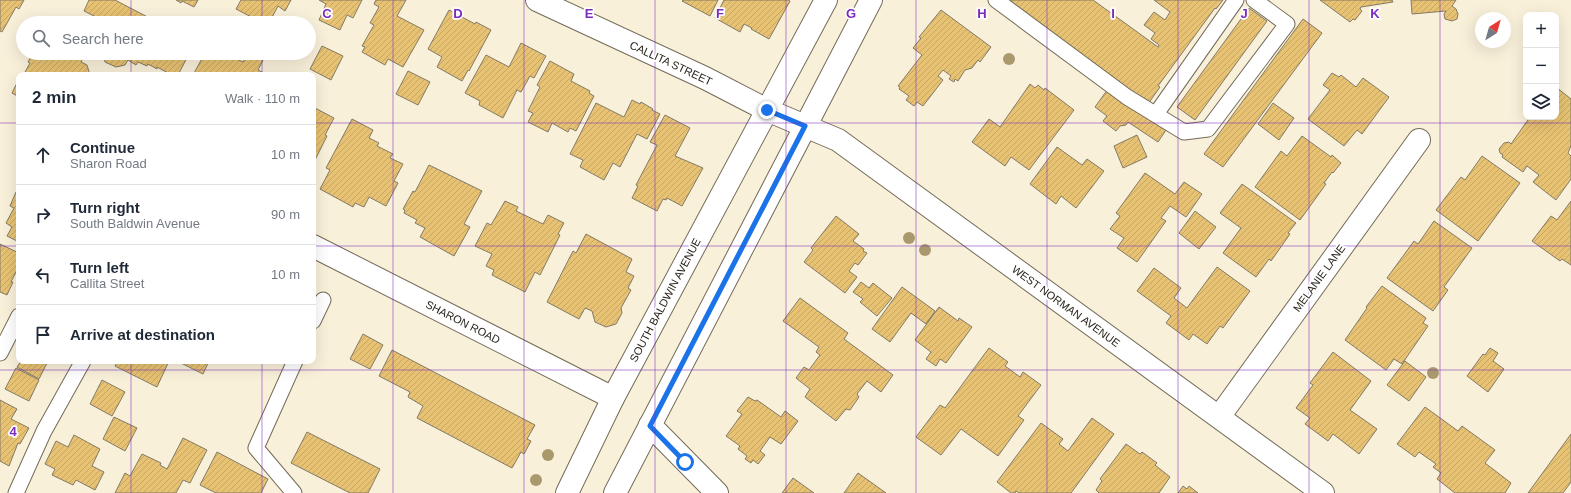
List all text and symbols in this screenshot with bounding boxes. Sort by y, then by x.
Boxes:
text: C [322,6,332,21]
text: D [453,6,463,21]
text: E [585,6,594,21]
text: F [716,6,724,21]
text: G [846,6,856,21]
text: H [977,6,987,21]
text: I [1111,6,1115,21]
text: J [1240,6,1248,21]
text: K [1370,6,1380,21]
north arrow [1475,12,1511,48]
map controls [1523,12,1559,120]
button: + [1523,12,1559,48]
search box [16,16,316,60]
icon: search [30,27,52,49]
text: Search here [62,30,144,47]
street label: CALLITA STREET [628,39,714,88]
button: − [1523,48,1559,84]
button: layers [1523,84,1559,120]
text: 2 min [32,88,76,107]
text: Walk · 110 m [225,91,300,106]
route end [758,101,776,119]
text: Continue [70,139,135,156]
icon: ahead [32,144,54,166]
text: 10 m [271,147,300,162]
text: Sharon Road [70,156,147,171]
text: Turn right [70,199,140,216]
icon: right [32,204,54,226]
text: 90 m [271,207,300,222]
text: South Baldwin Avenue [70,216,200,231]
street label: SOUTH BALDWIN AVENUE [627,236,703,364]
street label: MELANIE LANE [1291,242,1347,314]
text: Turn left [70,259,129,276]
street label: WEST NORMAN AVENUE [1010,263,1122,349]
icon: left [32,264,54,286]
text: 10 m [271,267,300,282]
text: Callita Street [70,276,144,291]
street label: SHARON ROAD [424,298,502,346]
icon: arrive [32,324,54,346]
text: Arrive at destination [70,326,215,343]
text: 4 [9,424,17,439]
route start [676,453,694,471]

